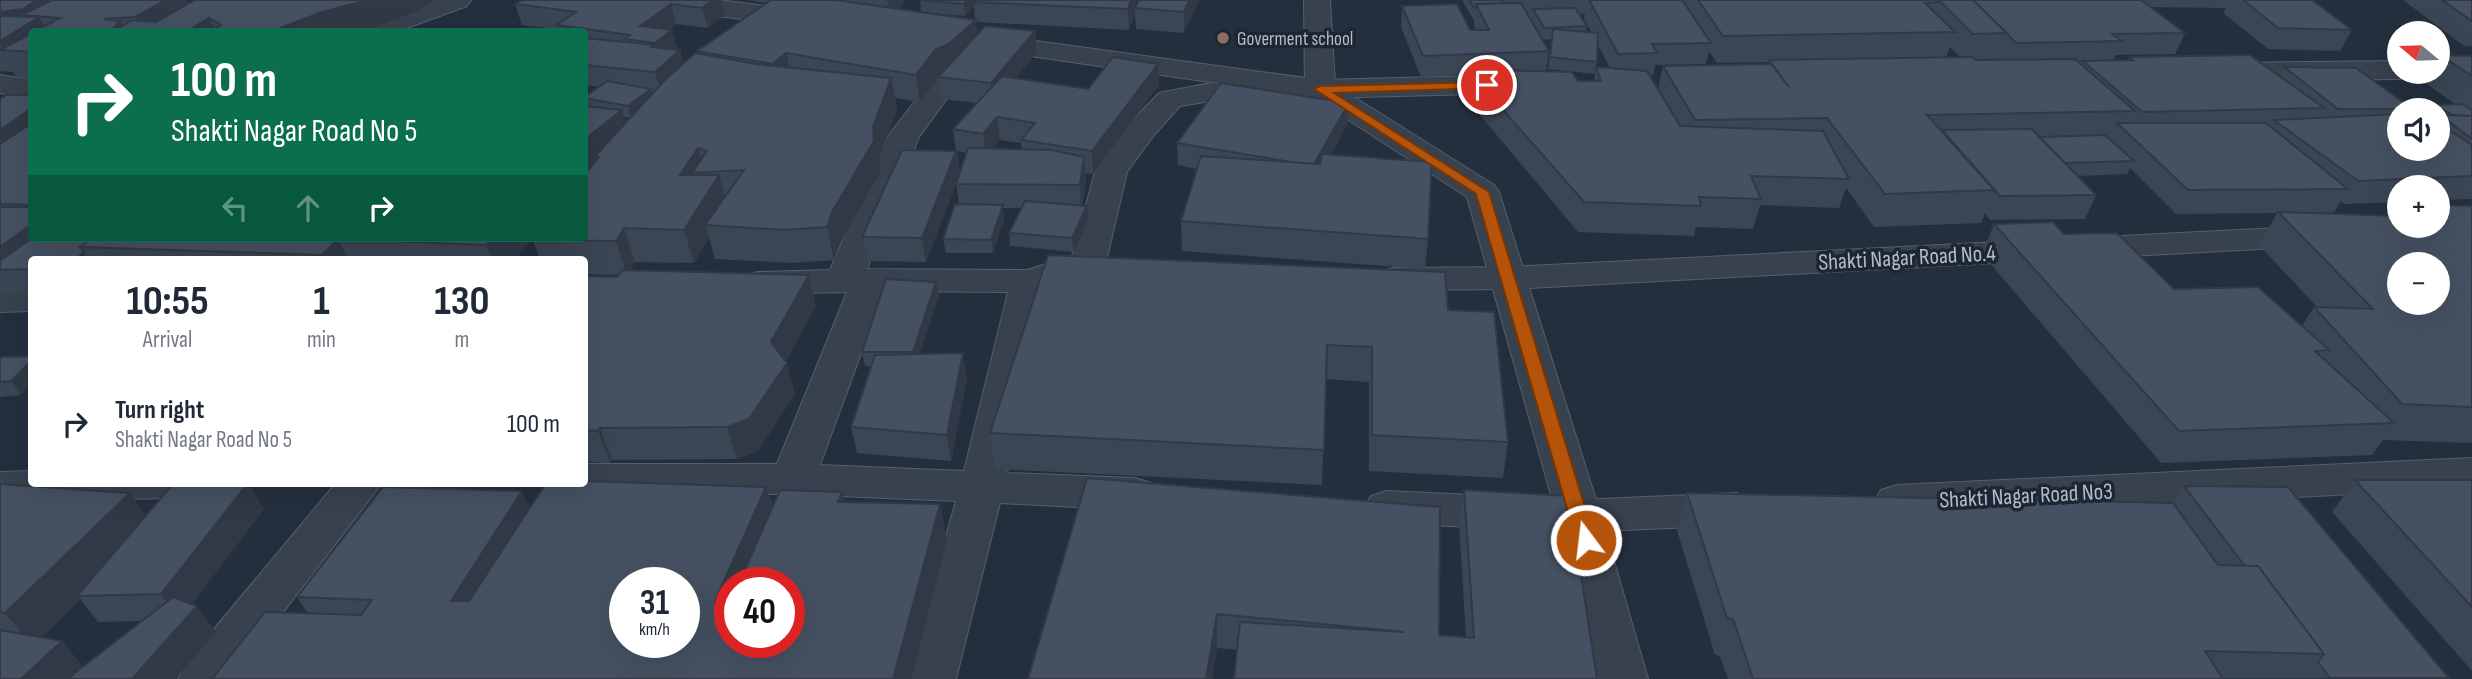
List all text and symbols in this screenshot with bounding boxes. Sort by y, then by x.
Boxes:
north arrow [2387,21,2450,84]
map controls [2387,21,2450,315]
place label: Goverment school [1237,28,1353,51]
marker: Goverment school [1215,30,1231,46]
text: 100 m [171,52,277,111]
pin [1457,55,1517,115]
icon: right [56,56,147,147]
icon: arrive [1468,66,1506,104]
button: sound [2387,98,2450,161]
text: Shakti Nagar Road No 5 [171,112,417,151]
button: + [2387,175,2450,238]
icon: left [216,189,254,227]
icon: ahead [289,189,327,227]
icon: right [362,189,400,227]
street label: Shakti Nagar Road No.4 [1818,239,1997,277]
button: − [2387,252,2450,315]
text: 10:55 [126,276,209,327]
text: 1 [313,276,330,327]
text: 130 [434,276,490,327]
text: Arrival [143,326,192,354]
text: min [307,326,336,354]
text: m [455,326,469,354]
text: Turn right [115,395,204,426]
icon: right [56,405,94,443]
text: 100 m [507,409,560,440]
text: Shakti Nagar Road No 5 [115,426,292,454]
street label: Shakti Nagar Road No3 [1939,477,2114,515]
position arrow [1549,503,1623,577]
speed limit sign: 40 [714,567,805,658]
text: 31 [640,582,669,625]
text: km/h [639,619,670,640]

